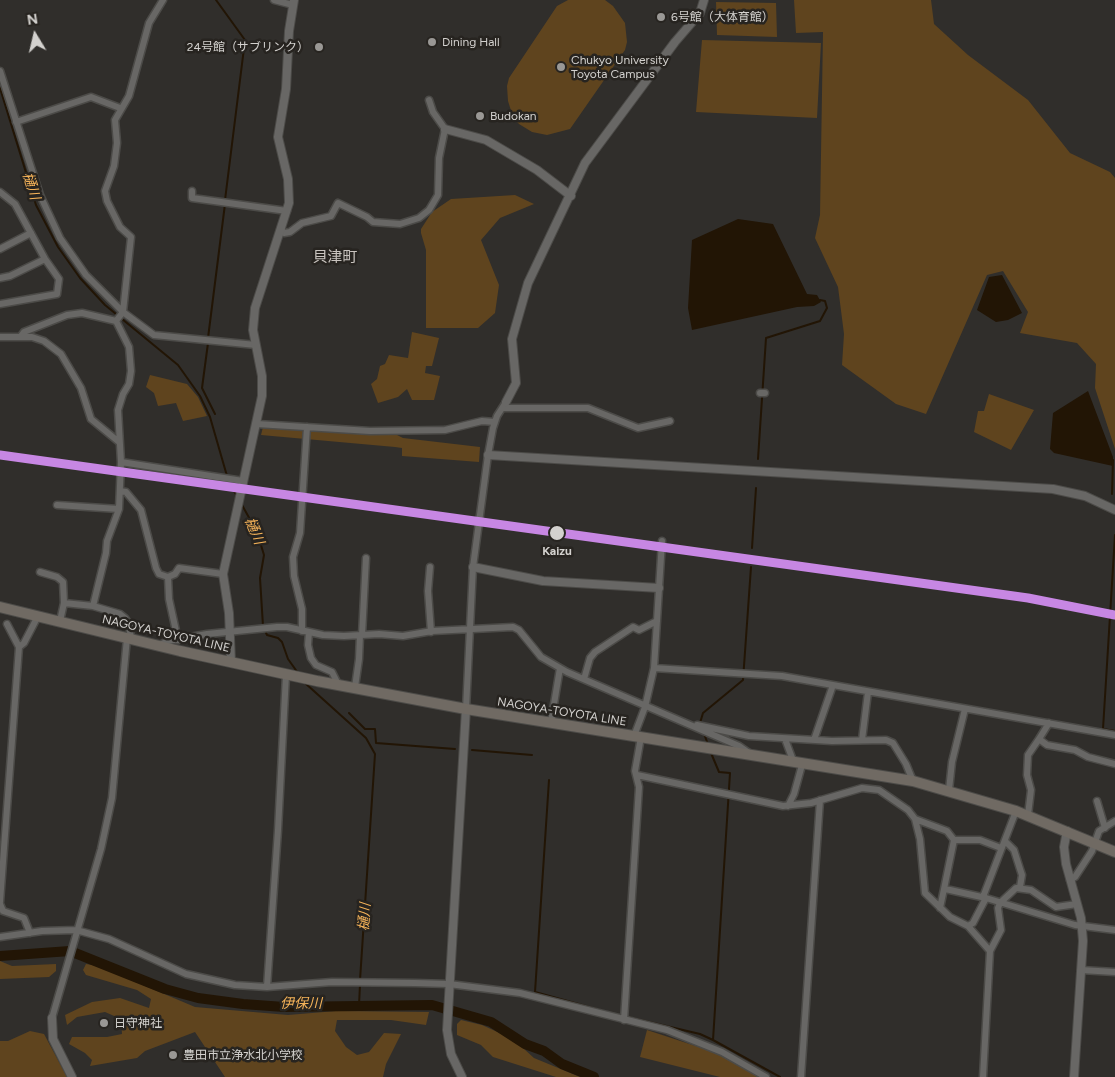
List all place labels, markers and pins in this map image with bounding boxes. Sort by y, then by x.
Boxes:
place label: 6号館（大体育館） [671,10,774,24]
marker: 6号館（大体育館） [655,11,667,23]
place label: Dining Hall [442,35,500,49]
marker: Dining Hall [426,36,438,48]
place label: 24号館（サブリンク） [187,40,309,54]
marker: 24号館（サブリンク） [313,41,325,53]
place label: Chukyo University Toyota Campus [571,53,669,81]
marker: Chukyo University Toyota Campus [555,61,567,73]
place label: Budokan [490,109,537,123]
marker: Budokan [474,110,486,122]
marker: Kaizu [548,524,566,542]
place label: Kaizu [542,544,572,558]
place label: 日守神社 [114,1016,162,1030]
marker: 日守神社 [98,1017,110,1029]
place label: 豊田市立浄水北小学校 [183,1048,303,1062]
marker: 豊田市立浄水北小学校 [167,1049,179,1061]

